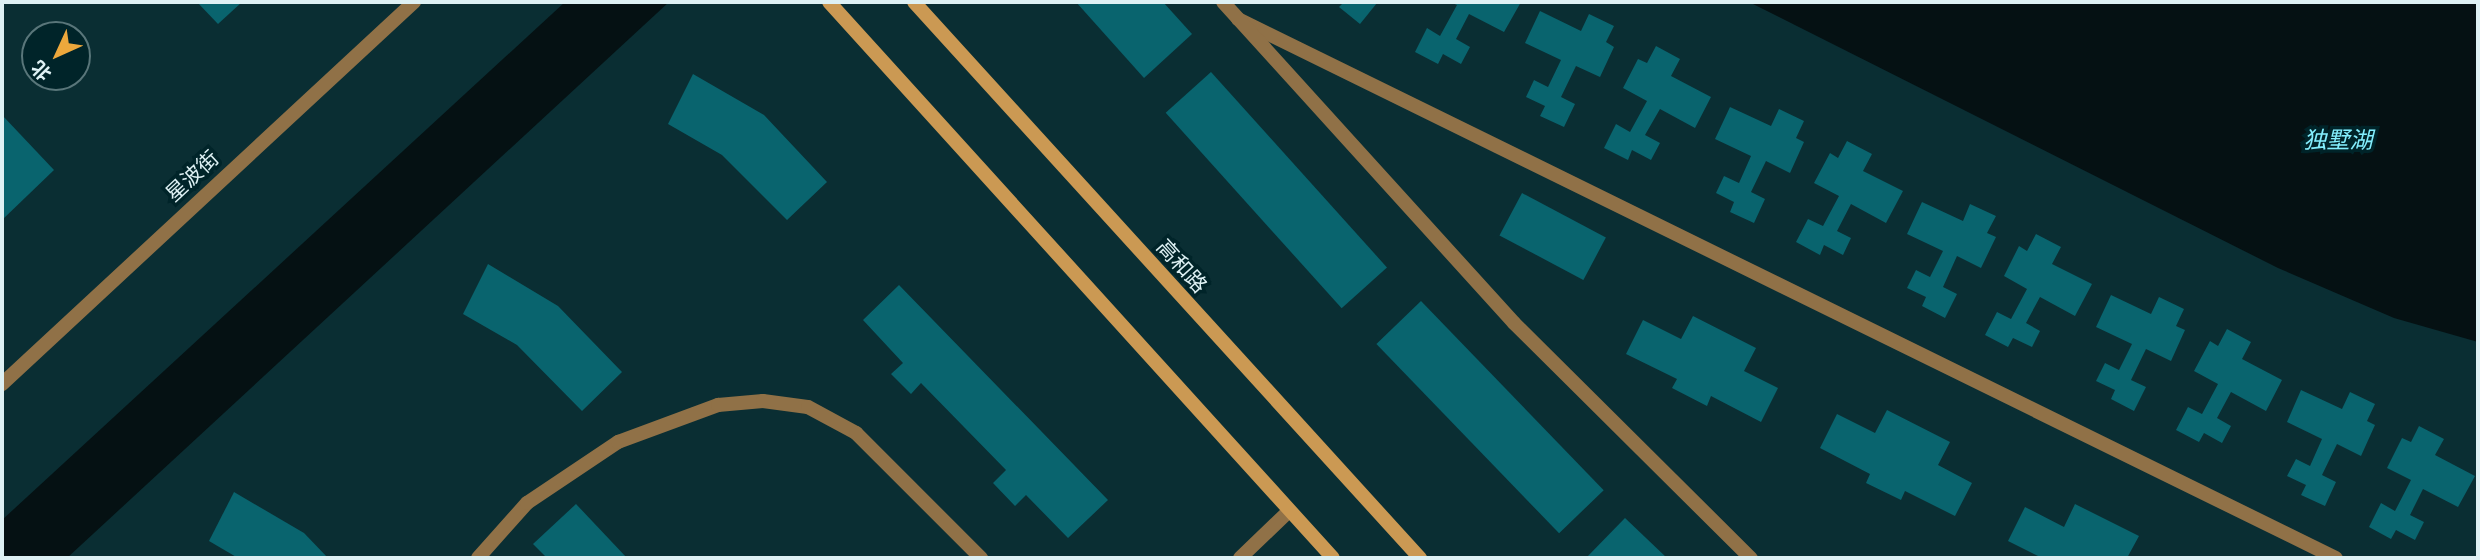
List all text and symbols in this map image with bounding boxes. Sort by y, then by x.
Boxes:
north arrow [21,21,91,91]
text: 北 [27,55,57,85]
water label: 独墅湖 [2304,127,2372,155]
street label: 星波街 [161,146,225,208]
street label: 高和路 [1151,235,1211,299]

